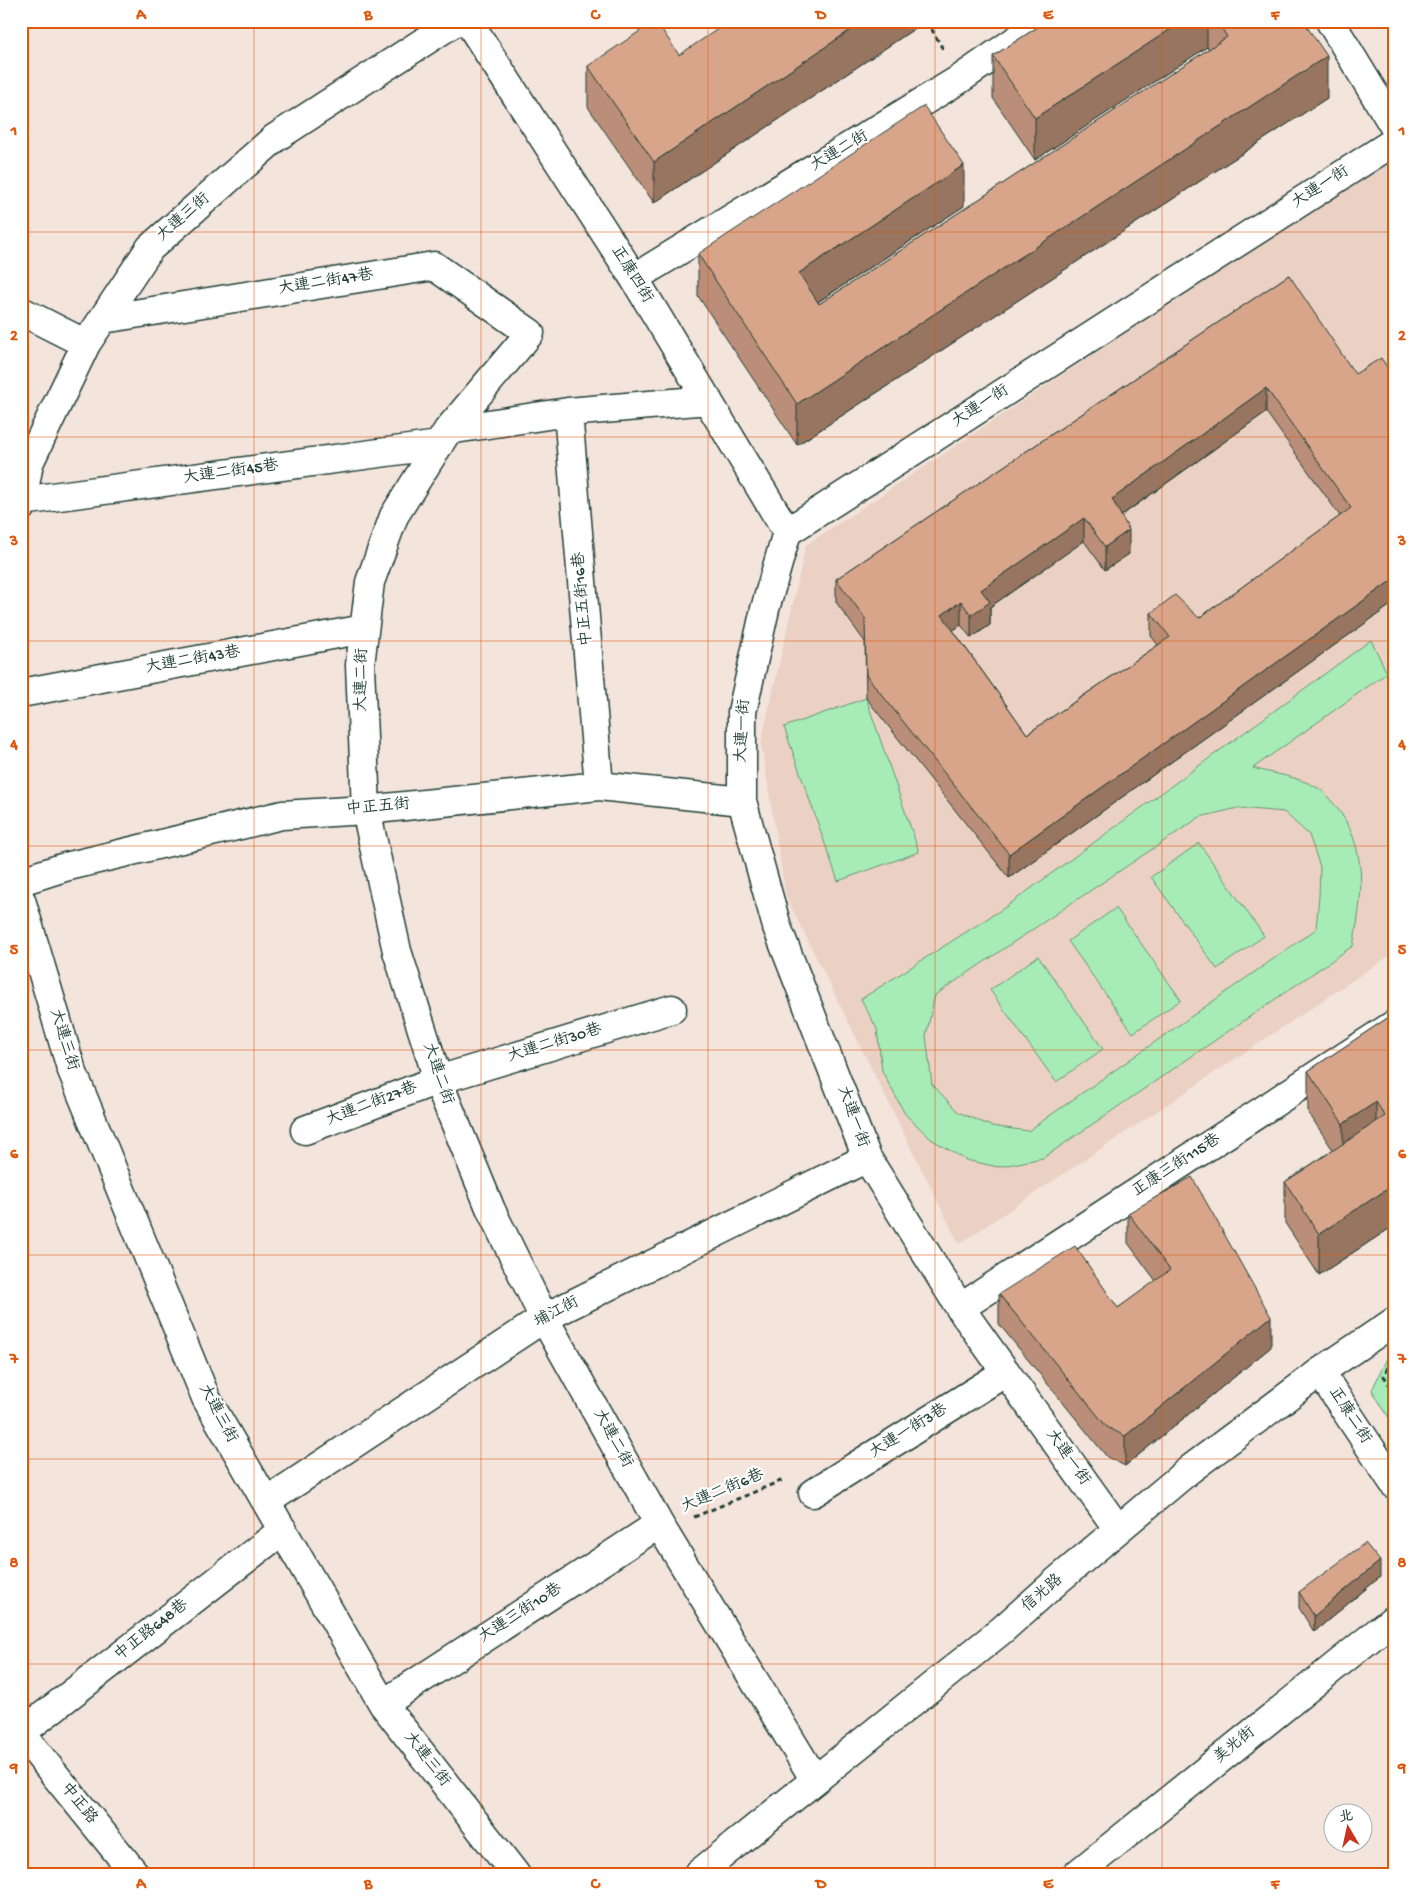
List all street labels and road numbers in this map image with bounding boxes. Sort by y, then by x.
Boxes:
street label: 大連二街 [807,126,872,177]
street label: 大連一街 [1288,161,1353,213]
street label: 大連三街 [152,188,214,246]
street label: 正康四街 [606,242,658,307]
street label: 大連二街47巷 [277,264,375,300]
street label: 大連一街 [948,380,1013,432]
street label: 大連二街45巷 [182,455,280,489]
street label: 中正五街16巷 [568,551,598,647]
street label: 大連二街43巷 [144,641,242,679]
street label: 大連二街 [351,648,373,712]
street label: 大連一街 [731,698,755,763]
street label: 中正五街 [345,794,411,820]
street label: 大連三街 [45,1006,83,1073]
street label: 大連二街30巷 [505,1019,604,1067]
street label: 大連二街 [418,1040,458,1107]
street label: 大連二街27巷 [323,1077,420,1131]
street label: 大連一街 [832,1083,874,1150]
street label: 正康三街115巷 [1128,1129,1225,1202]
street label: 埔江街 [530,1292,583,1333]
street label: 大連三街 [194,1380,242,1447]
street label: 正康二街 [1324,1383,1376,1448]
street label: 大連一街3巷 [865,1399,951,1463]
street label: 大連二街 [588,1405,638,1472]
street label: 大連一街 [1041,1425,1095,1490]
street label: 大連二街6巷 [678,1464,767,1518]
street label: 信光路 [1017,1570,1067,1617]
street label: 大連三街10巷 [475,1578,566,1648]
street label: 中正路648巷 [110,1595,193,1666]
street label: 美光街 [1210,1723,1260,1768]
street label: 大連三街 [399,1728,455,1791]
street label: 中正路 [56,1778,102,1829]

